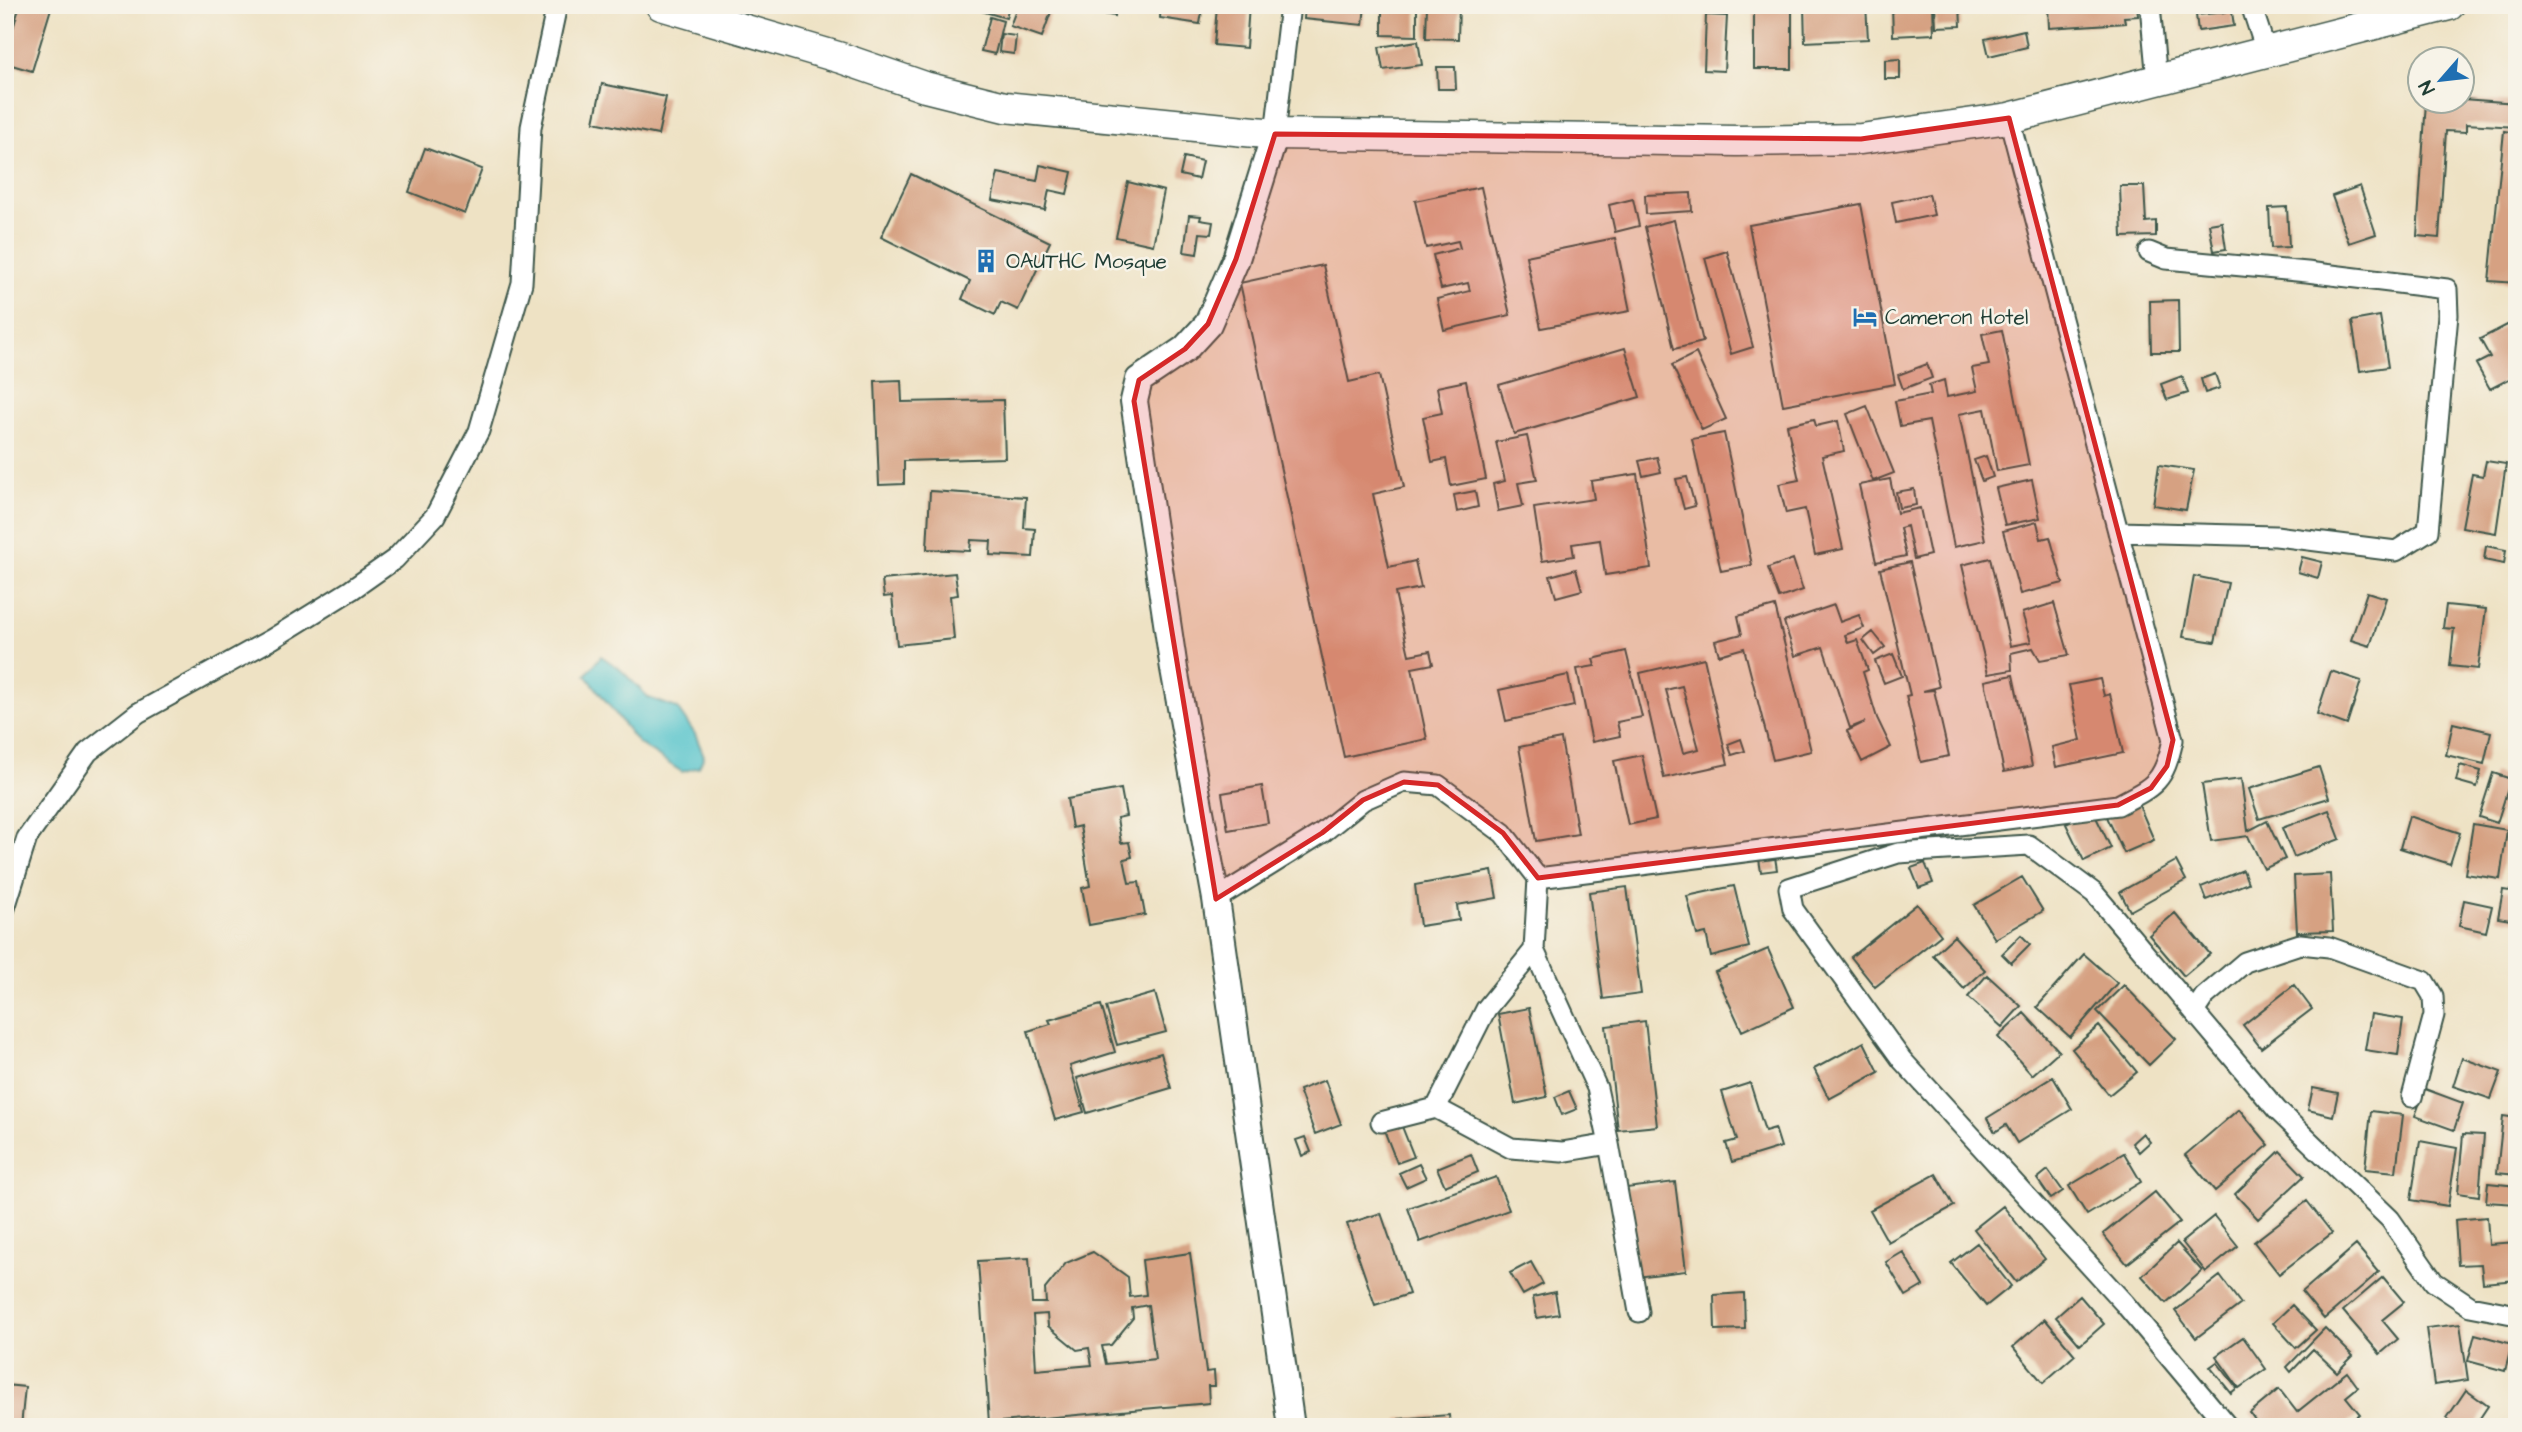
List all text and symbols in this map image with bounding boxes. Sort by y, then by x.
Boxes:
north arrow [2406,46,2476,116]
text: N [2413,76,2442,99]
building icon: OAUTHC Mosque [972,247,1000,275]
place label: OAUTHC Mosque [1006,247,1167,276]
hotel icon: Cameron Hotel [1851,303,1879,331]
place label: Cameron Hotel [1885,303,2028,332]

